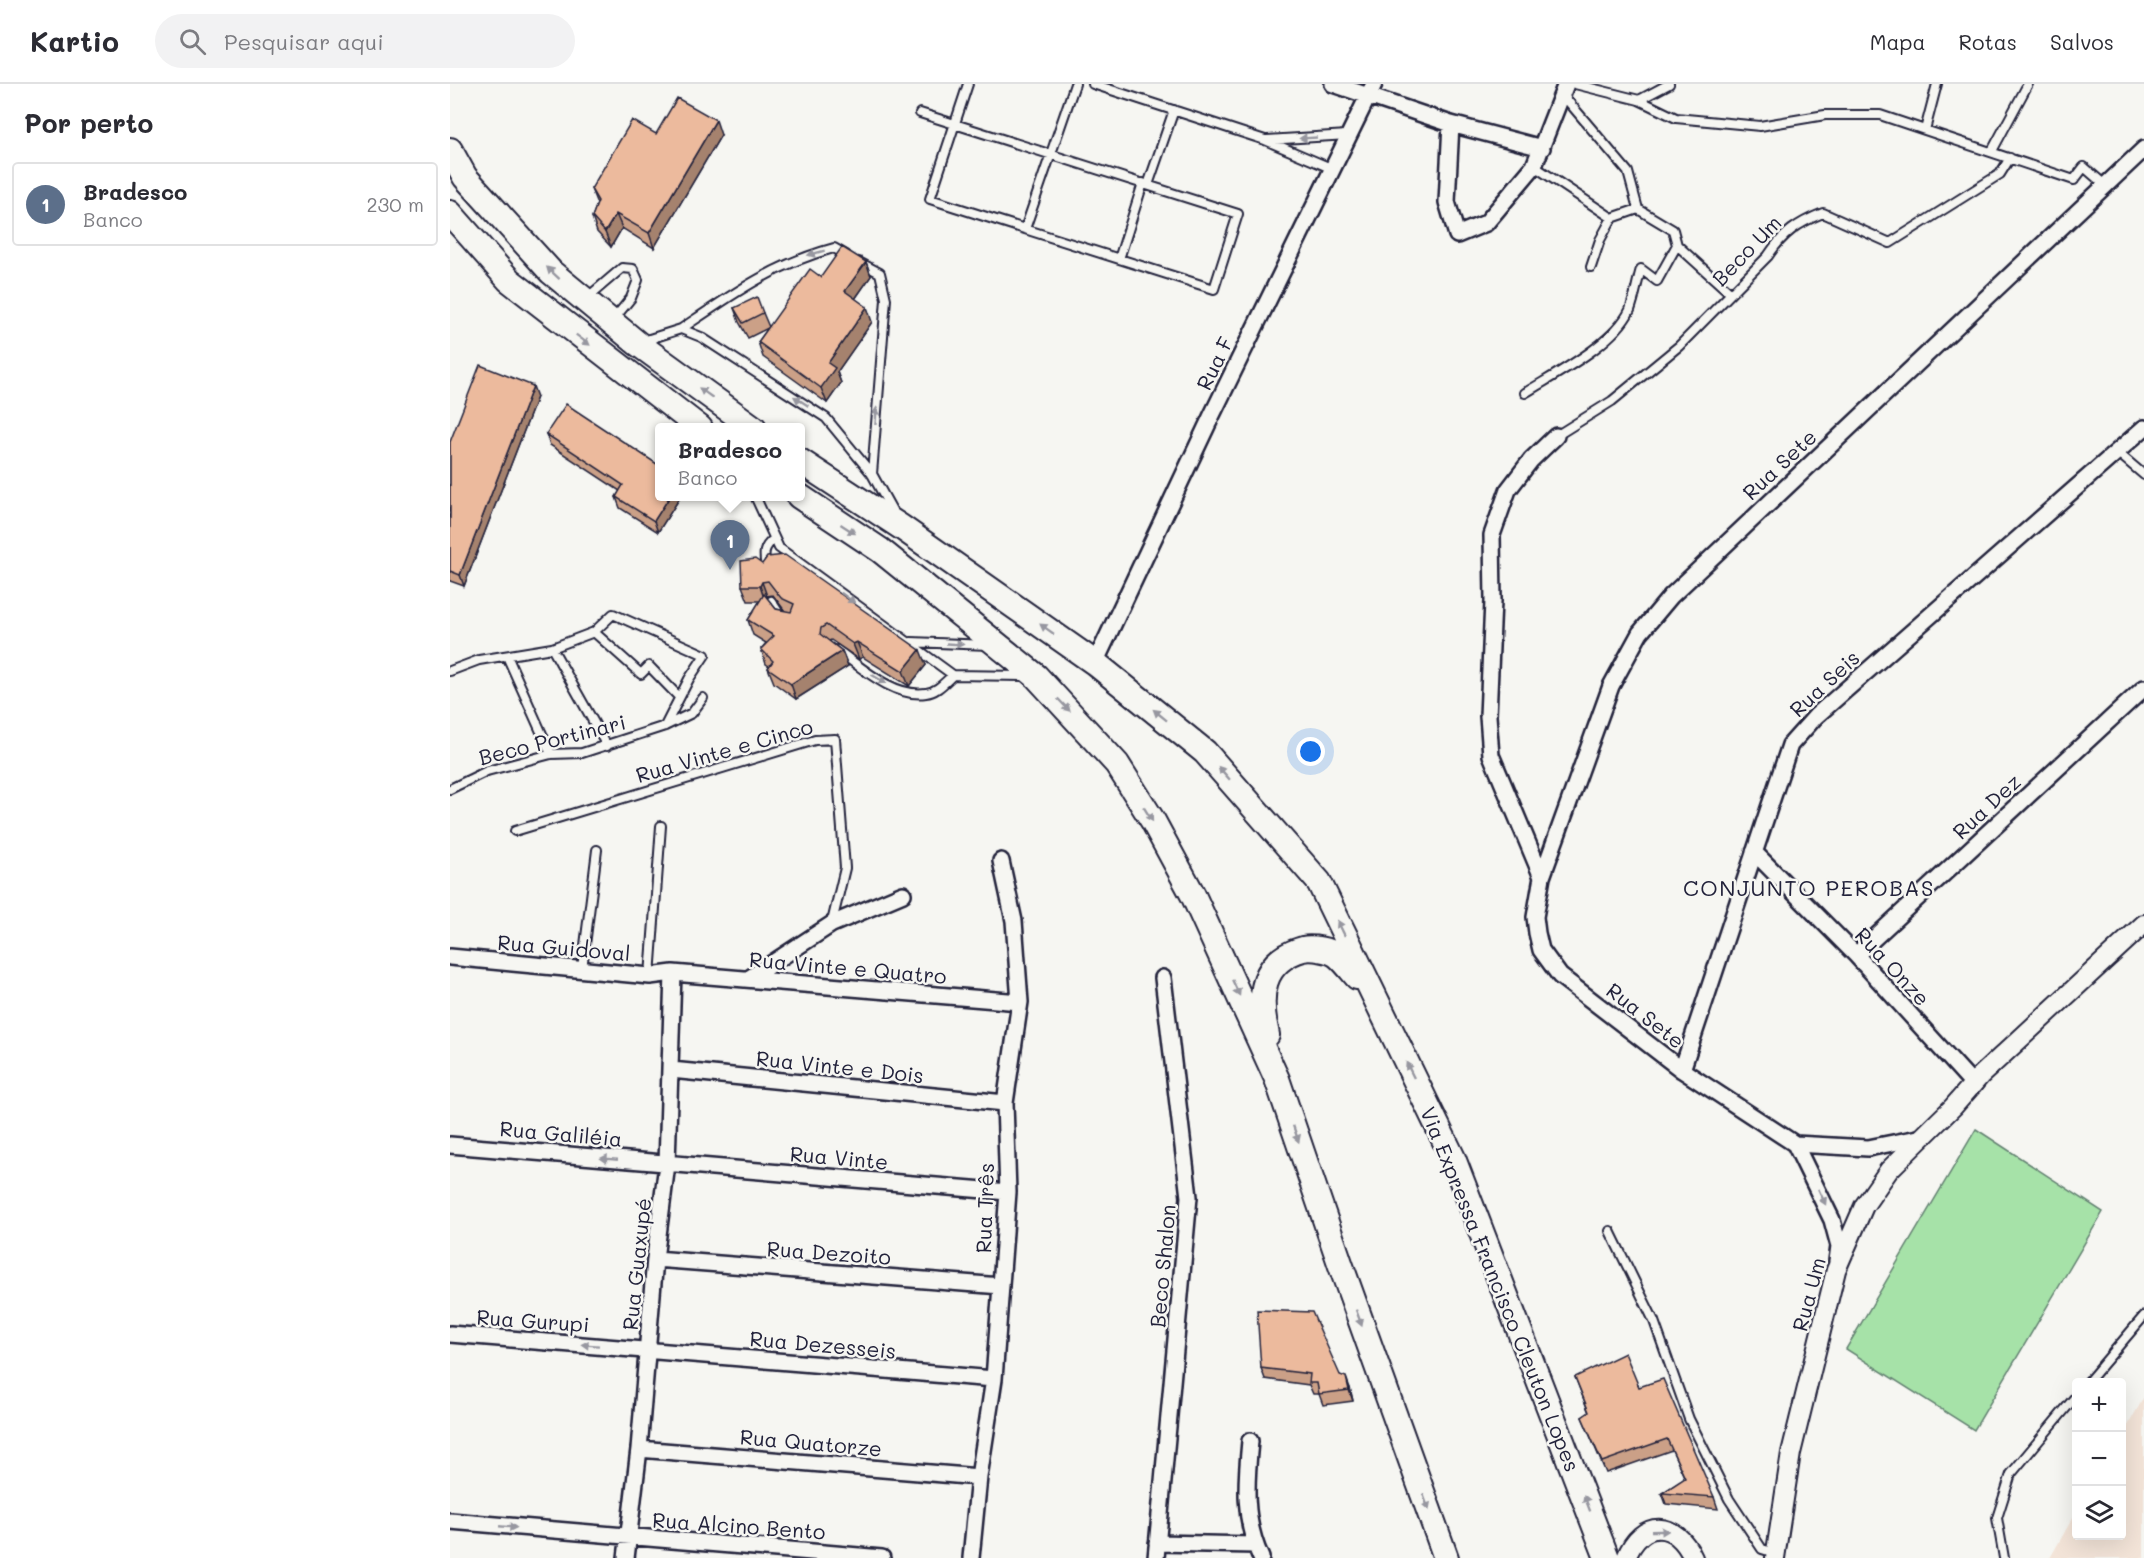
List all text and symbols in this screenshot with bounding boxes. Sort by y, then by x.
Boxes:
search box [155,14,575,68]
text: Kartio [30,23,119,59]
icon: search [176,25,209,58]
text: Pesquisar aqui [224,27,384,56]
text: Mapa [1870,28,1926,55]
text: Rotas [1959,28,2017,55]
text: Salvos [2050,28,2114,55]
text: Por perto [24,106,153,140]
one-way arrow [1299,133,1318,142]
text: Bradesco [83,177,187,206]
text: 1 [41,191,50,217]
text: 230 m [366,191,424,217]
text: Banco [83,206,143,232]
street label: Beco Um [1706,209,1786,291]
one-way arrow [806,249,824,258]
one-way arrow [546,267,561,280]
street label: Rua F [1189,331,1239,394]
one-way arrow [575,333,591,346]
one-way arrow [699,388,714,400]
one-way arrow [793,396,809,407]
one-way arrow [871,407,881,426]
popup [655,423,805,501]
street label: Rua Sete [1736,423,1822,505]
text: Bradesco [678,435,782,464]
text: Banco [678,464,737,490]
pin: 1 [710,520,750,570]
one-way arrow [840,523,856,534]
one-way arrow [840,592,856,604]
one-way arrow [1040,623,1056,635]
one-way arrow [945,639,964,648]
street label: Rua Seis [1783,644,1865,722]
one-way arrow [871,674,888,684]
one-way arrow [1057,697,1071,712]
street label: Beco Portinari [476,708,628,770]
one-way arrow [1152,708,1168,721]
street label: Rua Vinte e Cinco [632,712,816,788]
your location [1296,737,1325,766]
one-way arrow [1218,766,1231,781]
street label: Rua Dez [1946,768,2026,844]
one-way arrow [1143,806,1154,822]
district label: CONJUNTO PEROBAS [1683,873,1935,902]
one-way arrow [1337,919,1346,936]
street label: Rua Onze [1850,921,1936,1011]
street label: Rua Guidoval [496,928,632,966]
street label: Rua Vinte e Quatro [748,945,948,989]
street label: Rua Sete [1602,976,1690,1054]
one-way arrow [1231,980,1240,997]
street label: Rua Vinte e Dois [755,1044,925,1088]
one-way arrow [1406,1061,1416,1079]
street label: Via Expressa Francisco Cleuton Lopes [1415,1103,1587,1475]
street label: Rua Galiléia [499,1114,623,1152]
one-way arrow [1291,1125,1301,1143]
street label: Rua Vinte [789,1139,889,1175]
one-way arrow [600,1154,619,1164]
street label: Rua Três [969,1162,999,1254]
one-way arrow [1817,1188,1826,1205]
street label: Rua Guaxupé [616,1196,656,1332]
street label: Beco Shalon [1143,1203,1181,1329]
street label: Rua Dezoito [766,1234,892,1270]
street label: Rua Um [1785,1254,1831,1334]
street label: Rua Gurupi [476,1303,590,1337]
one-way arrow [1355,1309,1365,1327]
street label: Rua Dezesseis [749,1324,897,1364]
one-way arrow [581,1340,600,1350]
map controls [2072,1378,2126,1540]
button: + [2072,1378,2126,1432]
street label: Rua Quatorze [739,1422,883,1462]
button: − [2072,1432,2126,1486]
button: layers [2072,1486,2126,1540]
one-way arrow [1421,1493,1431,1511]
one-way arrow [1581,1494,1591,1512]
street label: Rua Alcino Bento [652,1505,826,1545]
one-way arrow [499,1522,518,1532]
one-way arrow [1650,1526,1669,1536]

